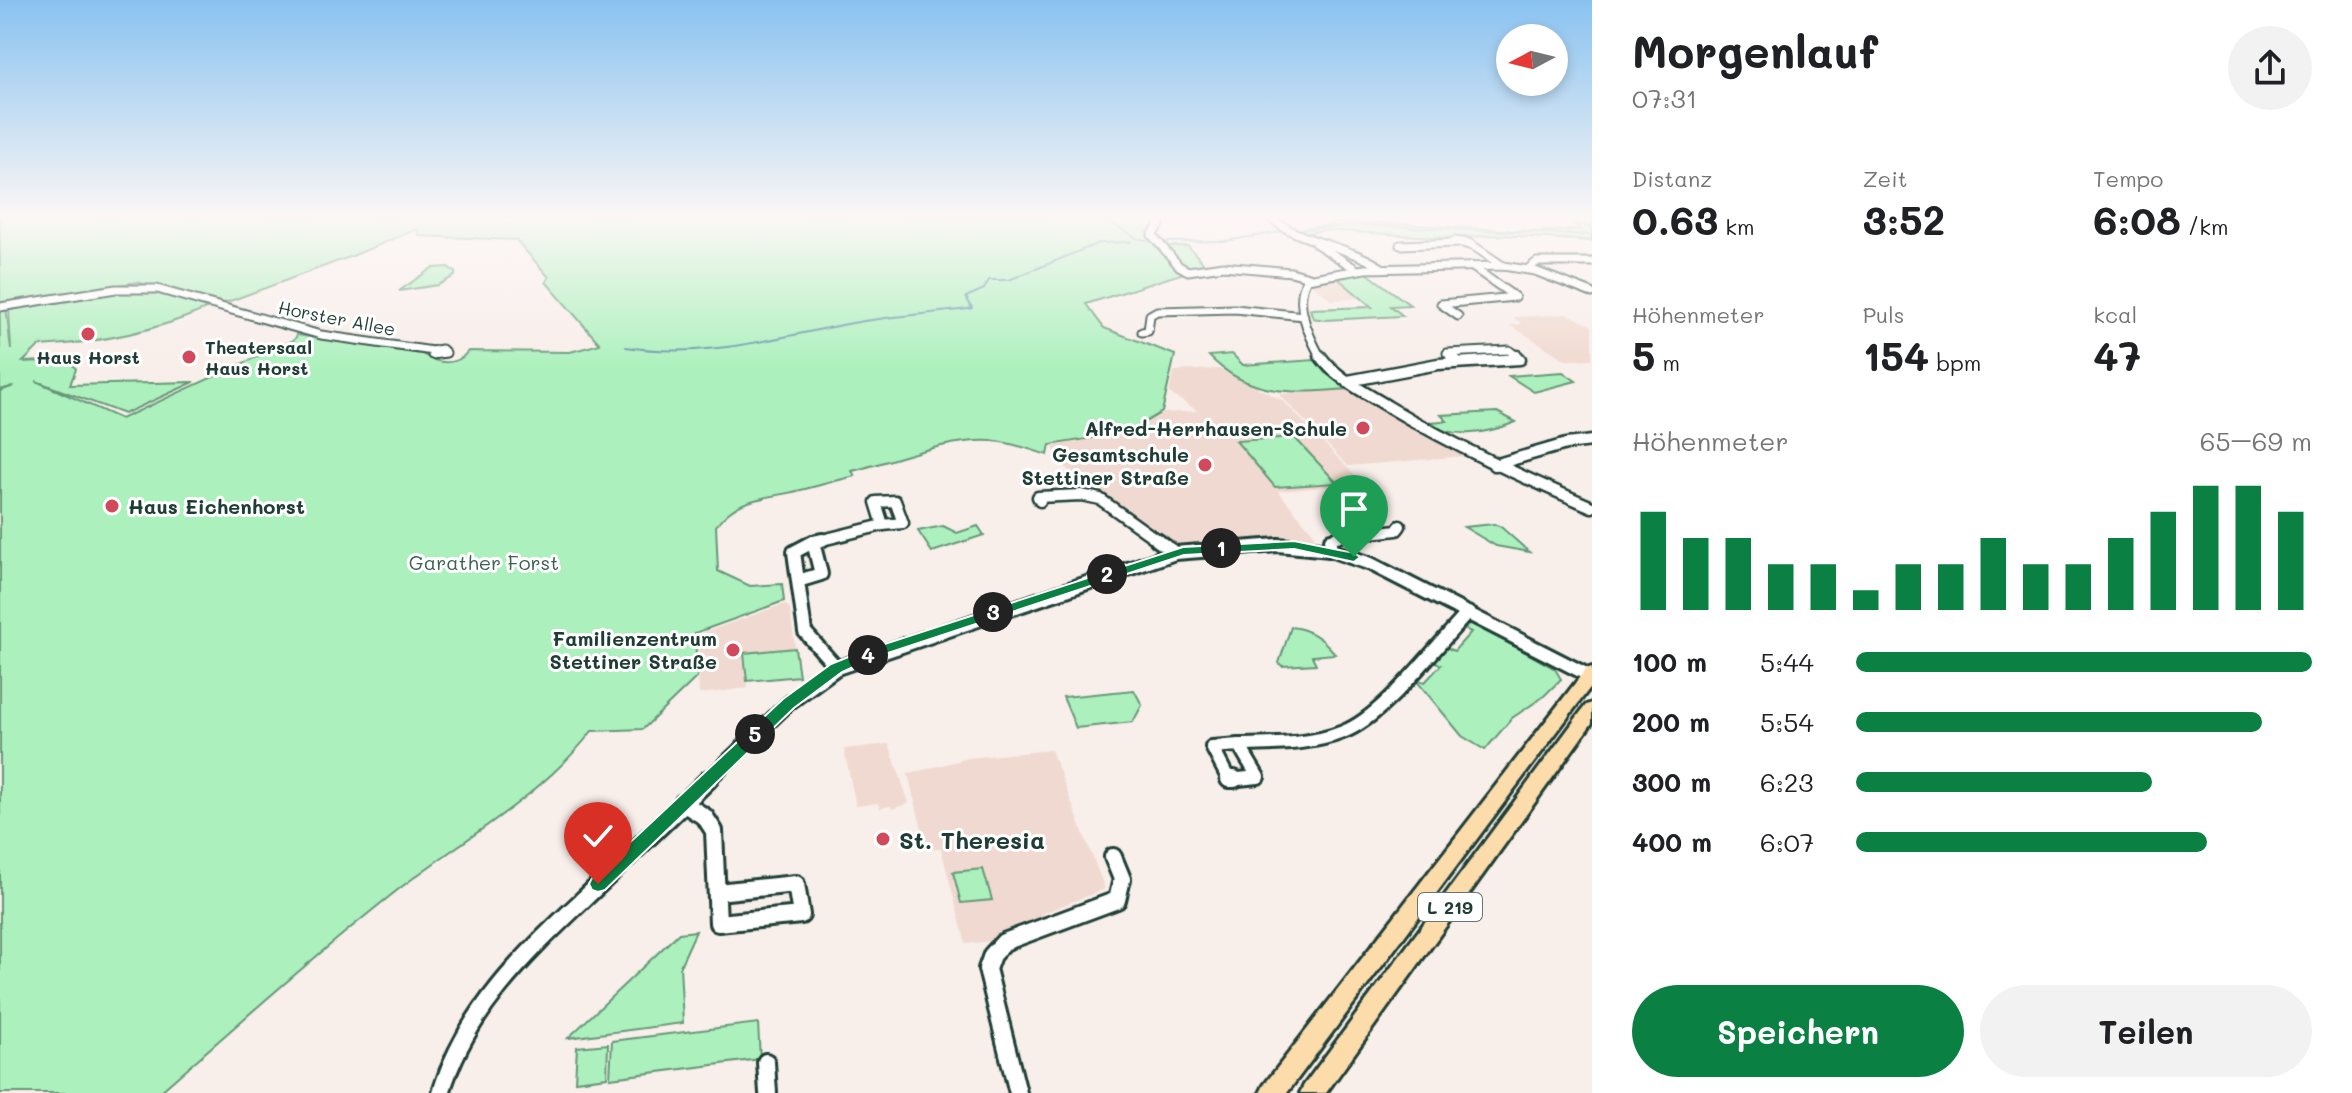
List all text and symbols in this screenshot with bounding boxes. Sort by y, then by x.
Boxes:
text: Morgenlauf [1632,22,1878,79]
north arrow [1496,24,1568,96]
map controls [1496,24,1568,96]
button: share [2228,26,2312,110]
text: 07:31 [1632,81,1697,115]
text: Distanz [1632,164,1712,193]
text: Zeit [1863,164,1908,193]
text: Tempo [2093,164,2163,193]
text: 0.63 [1632,193,1718,245]
text: 3:52 [1863,193,1945,245]
text: 6:08 [2093,193,2181,245]
text: km [1718,212,1755,241]
text: /km [2181,212,2229,241]
street label: Horster Allee [276,295,398,341]
text: Höhenmeter [1632,300,1764,329]
text: Puls [1863,300,1904,329]
text: kcal [2093,300,2137,329]
marker: Haus Horst [79,325,97,343]
text: 5 [1632,329,1655,381]
text: 154 [1863,329,1929,381]
text: 47 [2093,329,2141,381]
place label: Theatersaal Haus Horst [205,335,312,380]
place label: Haus Horst [36,345,140,369]
marker: Theatersaal Haus Horst [180,348,198,366]
text: m [1655,348,1680,377]
text: bpm [1929,348,1981,377]
place label: Alfred-Herrhausen-Schule [1085,415,1347,441]
marker: Alfred-Herrhausen-Schule [1354,419,1372,437]
text: Höhenmeter [1632,424,1789,458]
text: 65–69 m [2200,424,2312,458]
place label: Gesamtschule Stettiner Straße [1022,441,1189,490]
marker: Gesamtschule Stettiner Straße [1196,456,1214,474]
pin [1320,475,1388,557]
icon: arrive [1332,487,1376,531]
place label: Haus Eichenhorst [128,493,305,519]
marker: Haus Eichenhorst [103,497,121,515]
pin: 1 [1201,528,1241,568]
text: 1 [1216,533,1226,562]
park label: Garather Forst [409,549,559,575]
pin: 2 [1087,554,1127,594]
text: 2 [1101,559,1113,588]
pin: 3 [973,592,1013,632]
text: 3 [986,597,1000,626]
place label: Familienzentrum Stettiner Straße [550,625,717,674]
pin: 4 [848,635,888,675]
text: 4 [861,640,875,669]
marker: Familienzentrum Stettiner Straße [724,641,742,659]
text: 100 m [1632,645,1707,679]
text: 5:44 [1760,645,1814,679]
text: 200 m [1632,705,1710,739]
text: 5:54 [1760,705,1814,739]
pin: 5 [735,714,775,754]
text: 5 [749,719,761,748]
text: 300 m [1632,765,1711,799]
text: 6:23 [1760,765,1813,799]
pin [564,802,632,884]
icon: check [576,814,620,858]
place label: St. Theresia [899,824,1045,855]
text: 400 m [1632,825,1712,859]
text: 6:07 [1760,825,1814,859]
marker: St. Theresia [874,830,892,848]
road number: L 219 [1418,893,1482,921]
button: Speichern [1632,985,1964,1077]
button: Teilen [1980,985,2312,1077]

